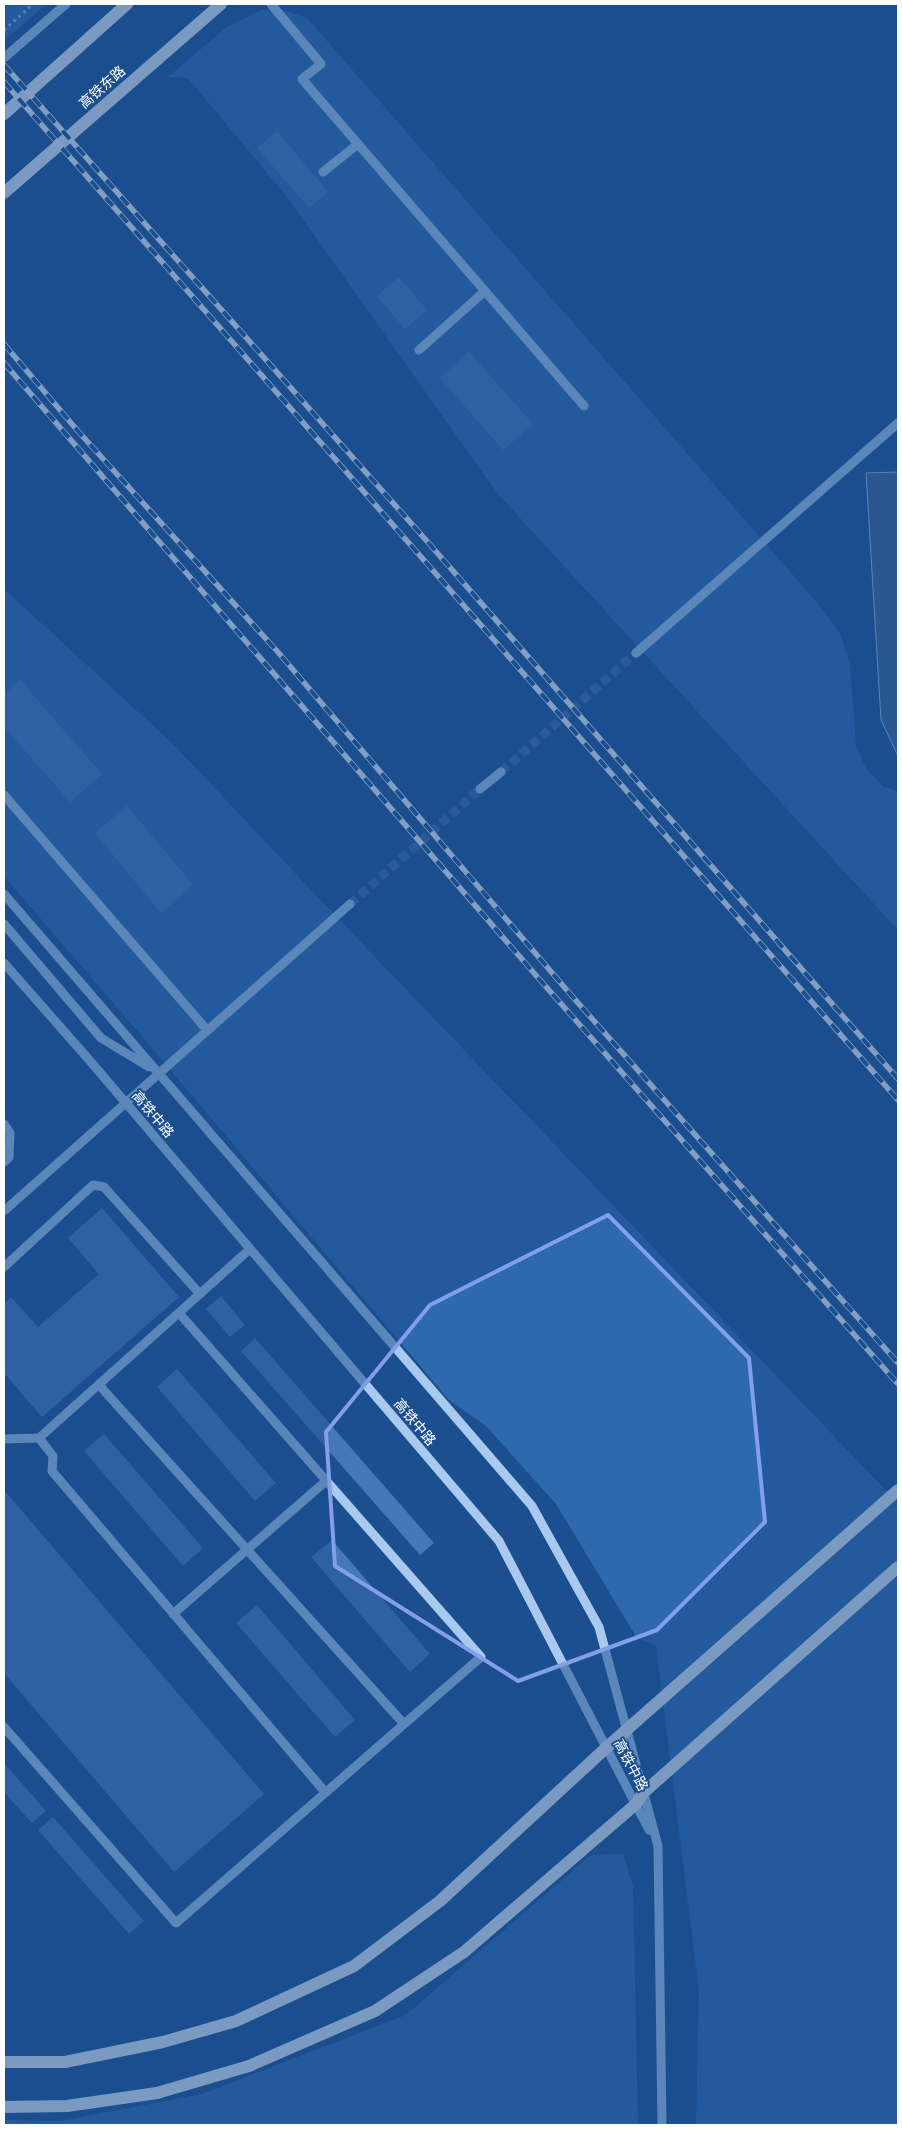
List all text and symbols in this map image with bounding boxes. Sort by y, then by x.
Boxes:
street label: 高铁东路 [76,63,128,111]
street label: 高铁中路 [129,1087,177,1141]
street label: 高铁中路 [391,1395,439,1449]
street label: 高铁中路 [611,1737,651,1793]

